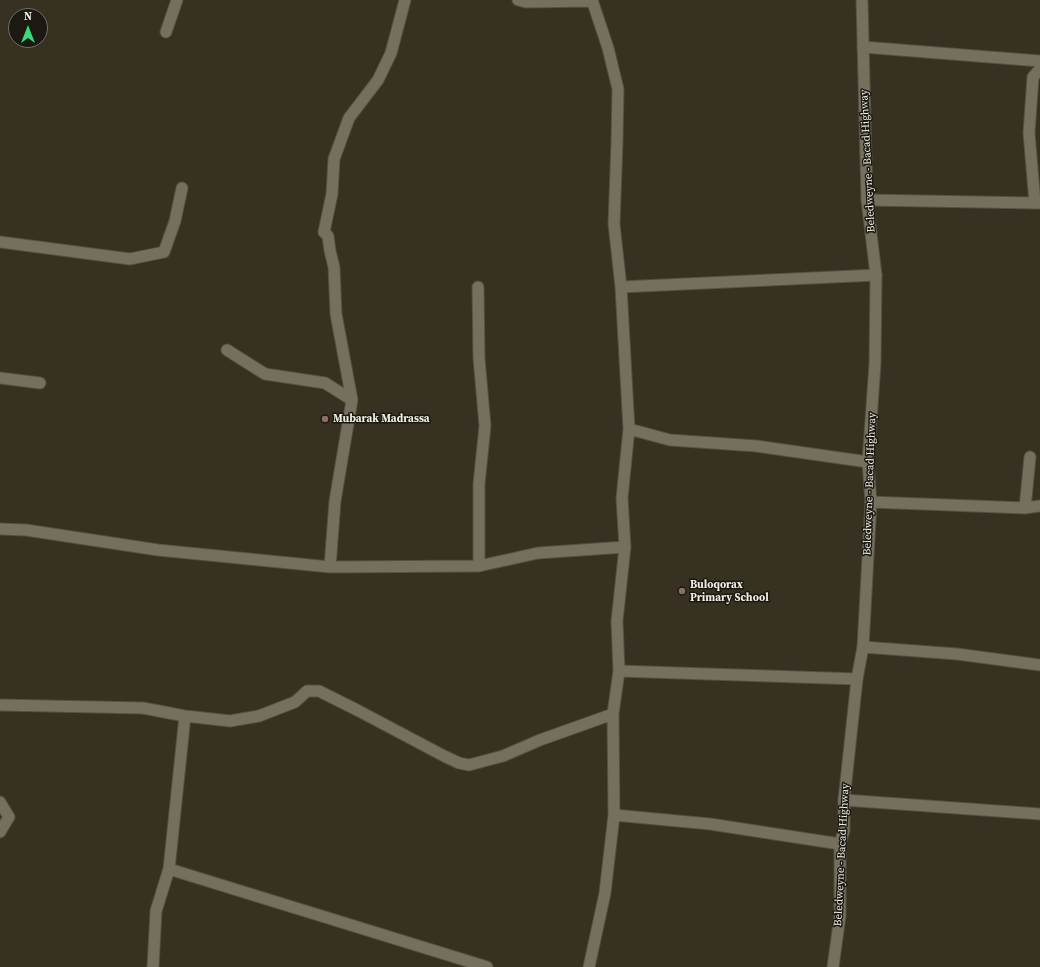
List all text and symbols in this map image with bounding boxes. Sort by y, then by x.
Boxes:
north arrow [8,8,48,48]
text: N [24,9,32,24]
street label: Beledweyne - Bacad Highway [858,89,878,233]
place label: Mubarak Madrassa [333,412,430,426]
street label: Beledweyne - Bacad Highway [861,412,879,556]
marker: Mubarak Madrassa [320,414,330,424]
place label: Buloqorax Primary School [690,578,769,604]
marker: Buloqorax Primary School [677,586,687,596]
street label: Beledweyne - Bacad Highway [832,783,852,927]

